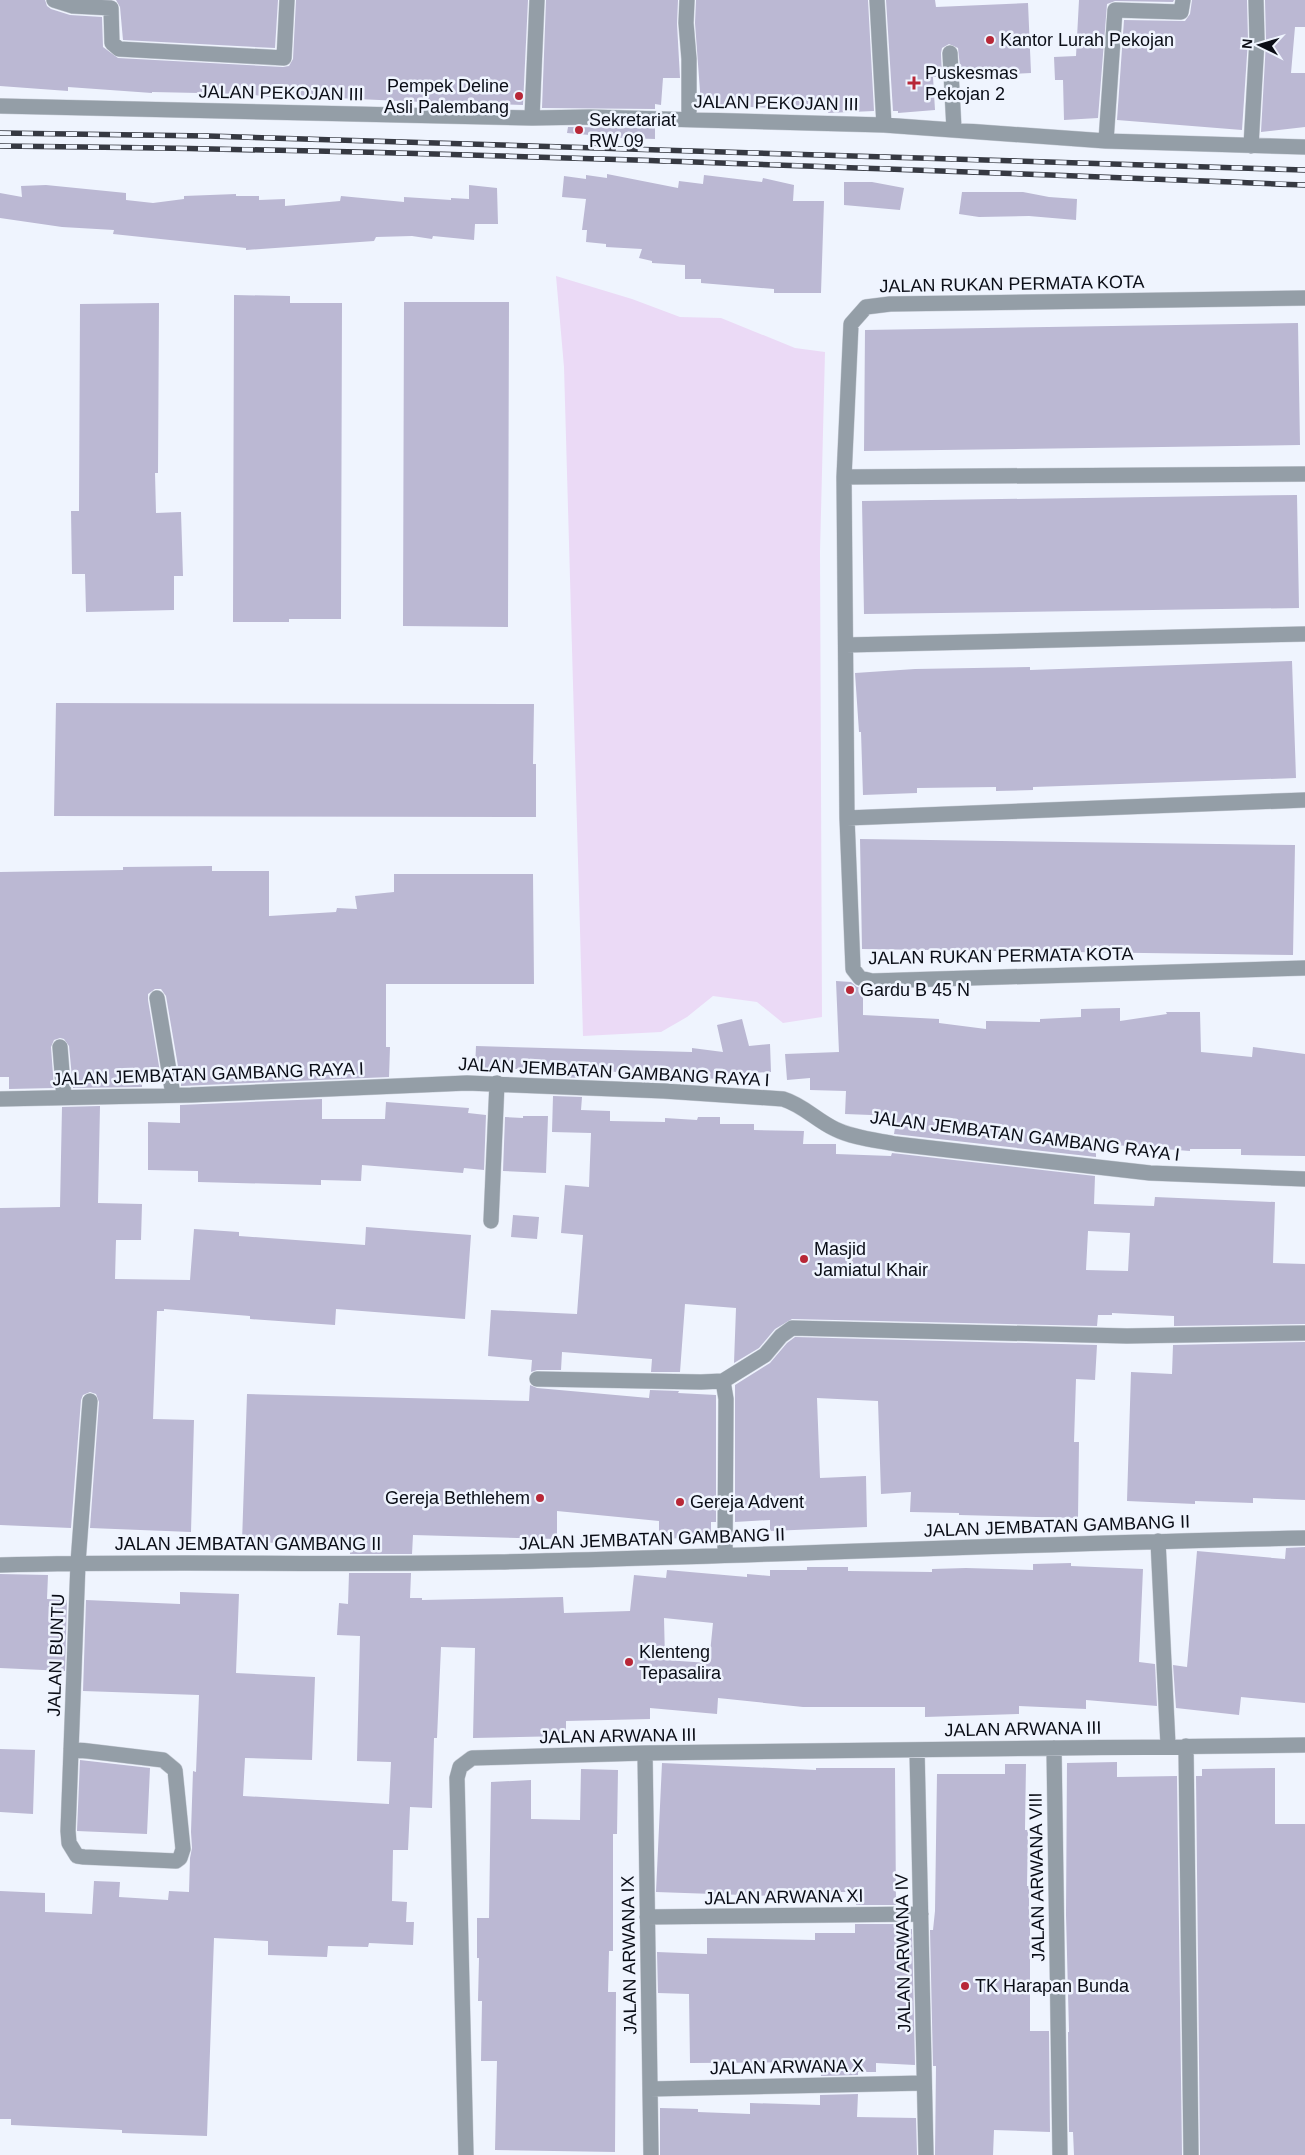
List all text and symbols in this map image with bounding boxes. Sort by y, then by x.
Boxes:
north arrow [1235,20,1285,70]
place label: Kantor Lurah Pekojan [1000,30,1174,50]
marker: Kantor Lurah Pekojan [984,34,996,46]
text: N [1239,38,1255,50]
place label: Puskesmas Pekojan 2 [925,63,1018,104]
place label: Pempek Deline Asli Palembang [384,76,509,117]
marker: Puskesmas Pekojan 2 [907,76,921,90]
street label: JALAN PEKOJAN III [198,82,364,104]
marker: Pempek Deline Asli Palembang [513,90,525,102]
street label: JALAN PEKOJAN III [693,92,859,114]
place label: Sekretariat RW 09 [589,110,676,151]
marker: Sekretariat RW 09 [573,124,585,136]
street label: JALAN RUKAN PERMATA KOTA [879,272,1145,296]
street label: JALAN RUKAN PERMATA KOTA [868,944,1134,968]
place label: Gardu B 45 N [860,980,970,1000]
marker: Gardu B 45 N [844,984,856,996]
street label: JALAN JEMBATAN GAMBANG RAYA I [458,1054,770,1090]
street label: JALAN JEMBATAN GAMBANG RAYA I [52,1059,364,1089]
street label: JALAN JEMBATAN GAMBANG RAYA I [869,1107,1181,1165]
place label: Masjid Jamiatul Khair [814,1239,928,1280]
marker: Masjid Jamiatul Khair [798,1253,810,1265]
place label: Gereja Bethlehem [385,1488,530,1508]
marker: Gereja Bethlehem [534,1492,546,1504]
place label: Gereja Advent [690,1492,804,1512]
marker: Gereja Advent [674,1496,686,1508]
street label: JALAN JEMBATAN GAMBANG II [924,1511,1190,1541]
street label: JALAN JEMBATAN GAMBANG II [519,1524,785,1554]
street label: JALAN JEMBATAN GAMBANG II [115,1534,381,1554]
street label: JALAN BUNTU [44,1593,68,1717]
place label: Klenteng Tepasalira [639,1642,722,1683]
marker: Klenteng Tepasalira [623,1656,635,1668]
street label: JALAN ARWANA III [944,1718,1102,1740]
street label: JALAN ARWANA III [539,1725,697,1747]
street label: JALAN ARWANA VIII [1026,1792,1048,1962]
street label: JALAN ARWANA IV [892,1873,914,2033]
street label: JALAN ARWANA IX [618,1875,640,2035]
street label: JALAN ARWANA XI [704,1886,864,1908]
place label: TK Harapan Bunda [975,1976,1130,1996]
marker: TK Harapan Bunda [959,1980,971,1992]
street label: JALAN ARWANA X [710,2056,864,2078]

